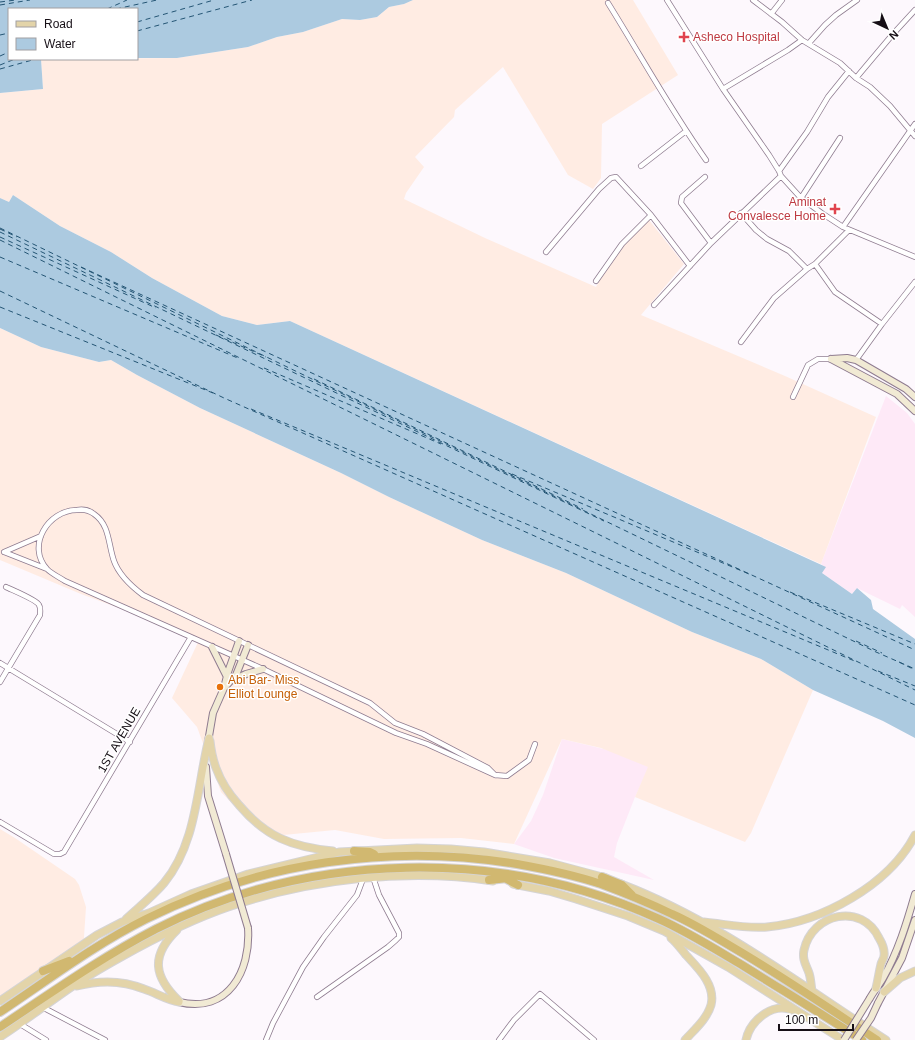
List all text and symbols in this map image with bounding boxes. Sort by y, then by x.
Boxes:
legend [8,8,138,60]
north arrow [867,8,907,48]
text: Road [44,17,73,31]
text: N [887,28,901,42]
place label: Asheco Hospital [693,30,780,44]
marker: Asheco Hospital [678,31,690,43]
text: Water [44,37,76,51]
place label: Aminat Convalesce Home [728,195,827,223]
marker: Aminat Convalesce Home [829,203,841,215]
place label: Abi Bar- Miss Elliot Lounge [228,673,299,701]
marker: Abi Bar- Miss Elliot Lounge [215,682,225,692]
street label: 1ST AVENUE [95,705,143,775]
scale bar [779,1006,853,1032]
text: 100 m [785,1013,818,1027]

